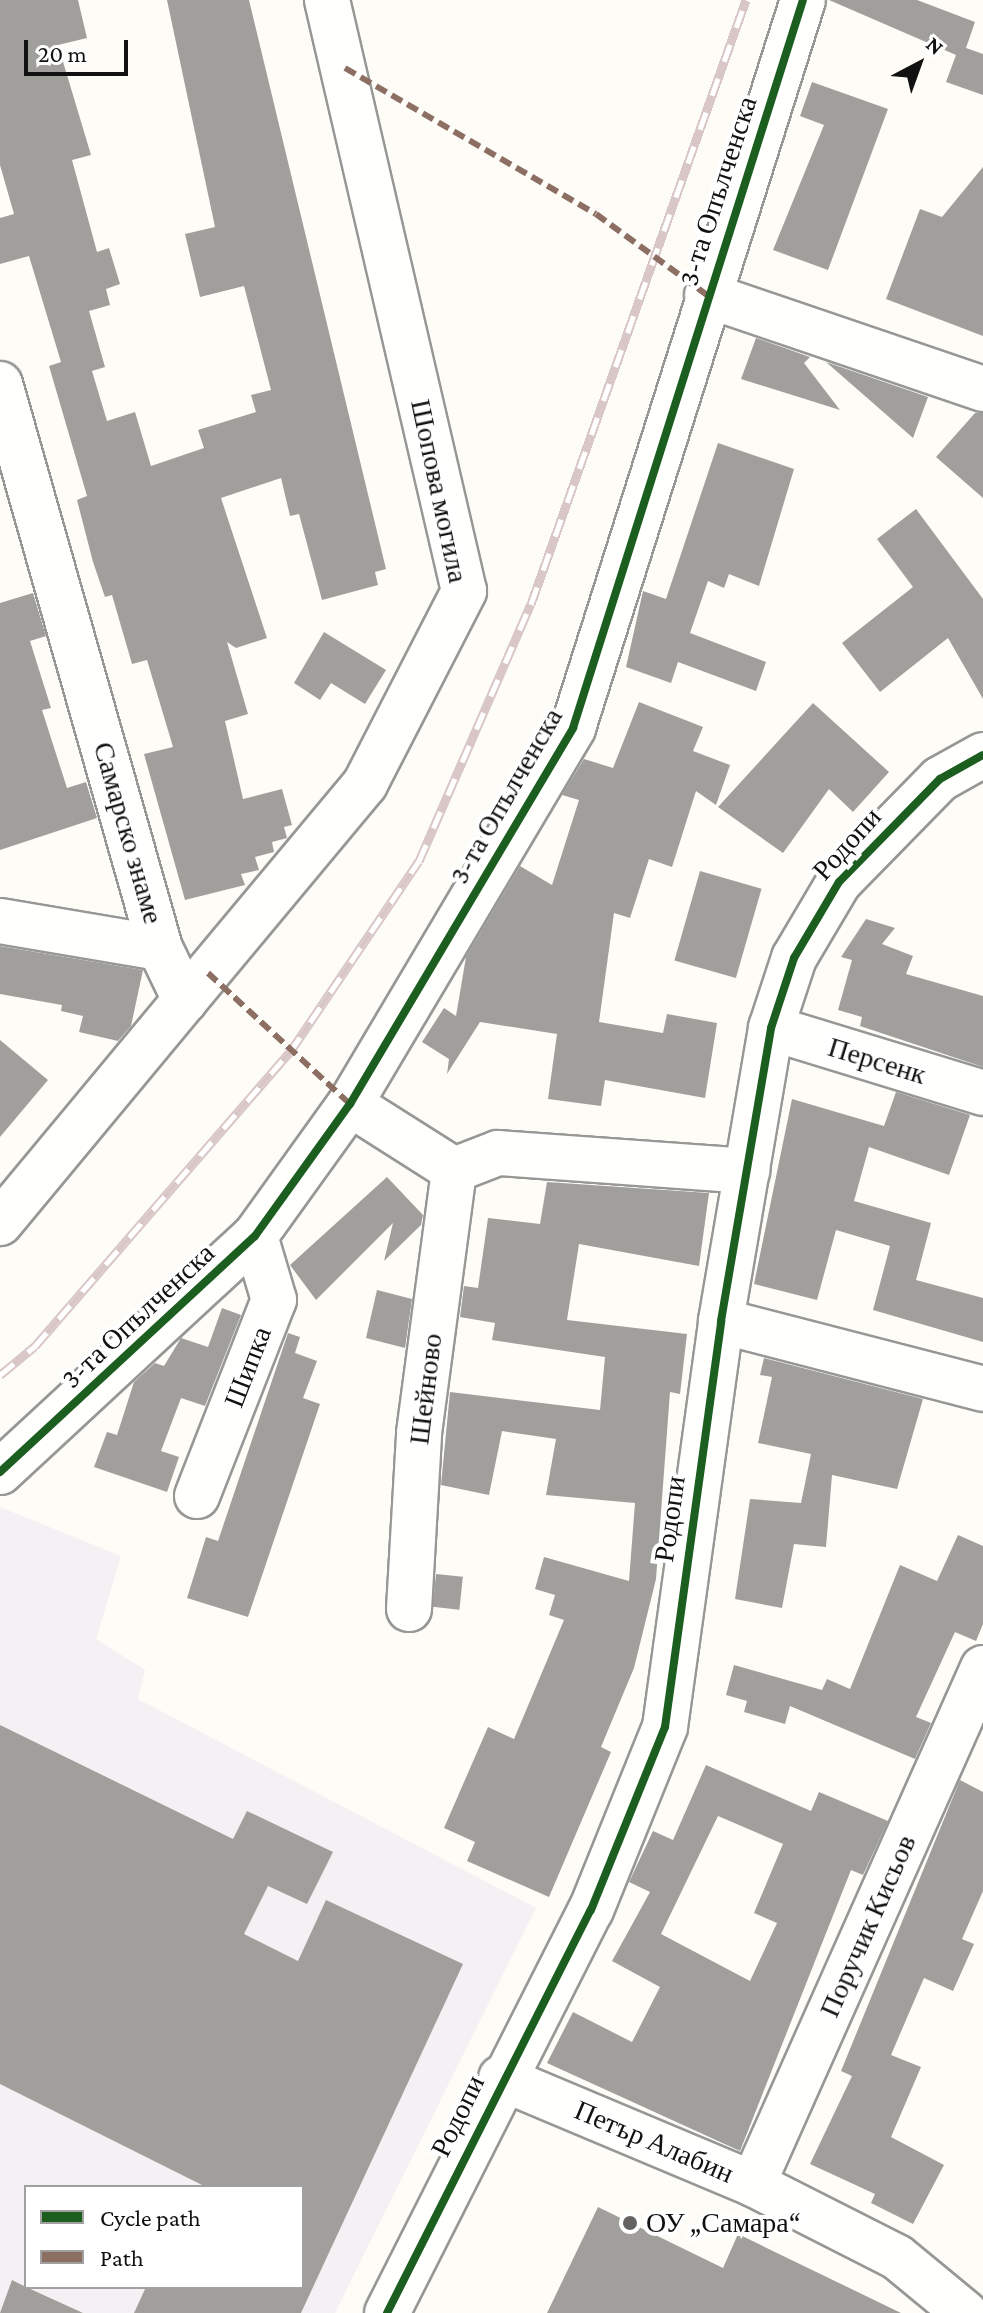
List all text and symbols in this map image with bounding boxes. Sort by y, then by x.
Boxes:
scale bar [28,24,132,74]
north arrow [879,24,959,104]
text: N [921,31,949,60]
text: 20 m [38,40,87,67]
street label: 3-та Опълченска [672,92,764,290]
street label: Шопова могила [403,396,475,586]
street label: 3-та Опълченска [442,702,570,890]
street label: Самарско знаме [86,738,170,928]
street label: Родопи [806,801,888,887]
street label: Персенк [824,1030,930,1092]
street label: 3-та Опълченска [55,1237,221,1395]
street label: Шипка [217,1322,279,1412]
street label: Шейново [403,1332,449,1446]
street label: Родопи [647,1474,693,1564]
street label: Поручик Кисьов [813,1830,923,2022]
street label: Родопи [424,2070,492,2162]
street label: Петър Алабин [569,2093,739,2191]
legend [24,2185,304,2289]
text: Cycle path [100,2204,201,2231]
place label: ОУ „Самара“ [646,2206,800,2240]
marker: ОУ „Самара“ [621,2214,639,2232]
text: Path [100,2244,144,2271]

